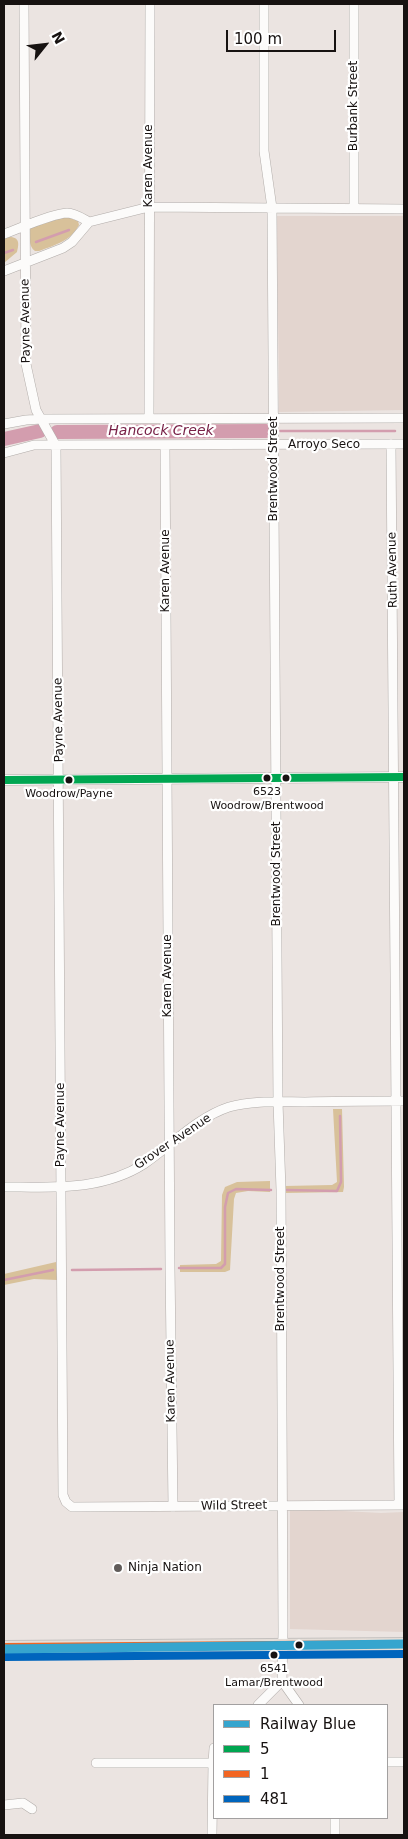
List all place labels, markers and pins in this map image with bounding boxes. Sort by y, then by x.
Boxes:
marker: 6523 Woodrow/Brentwood [262,773,272,783]
unlabelled marker [281,773,291,783]
marker: Woodrow/Payne [64,775,74,785]
place label: 6523 Woodrow/Brentwood [210,785,324,811]
place label: Woodrow/Payne [25,787,113,801]
place label: Ninja Nation [128,1561,202,1575]
marker: Ninja Nation [112,1562,124,1574]
unlabelled marker [294,1640,304,1650]
marker: 6541 Lamar/Brentwood [269,1650,279,1660]
place label: 6541 Lamar/Brentwood [225,1662,323,1688]

